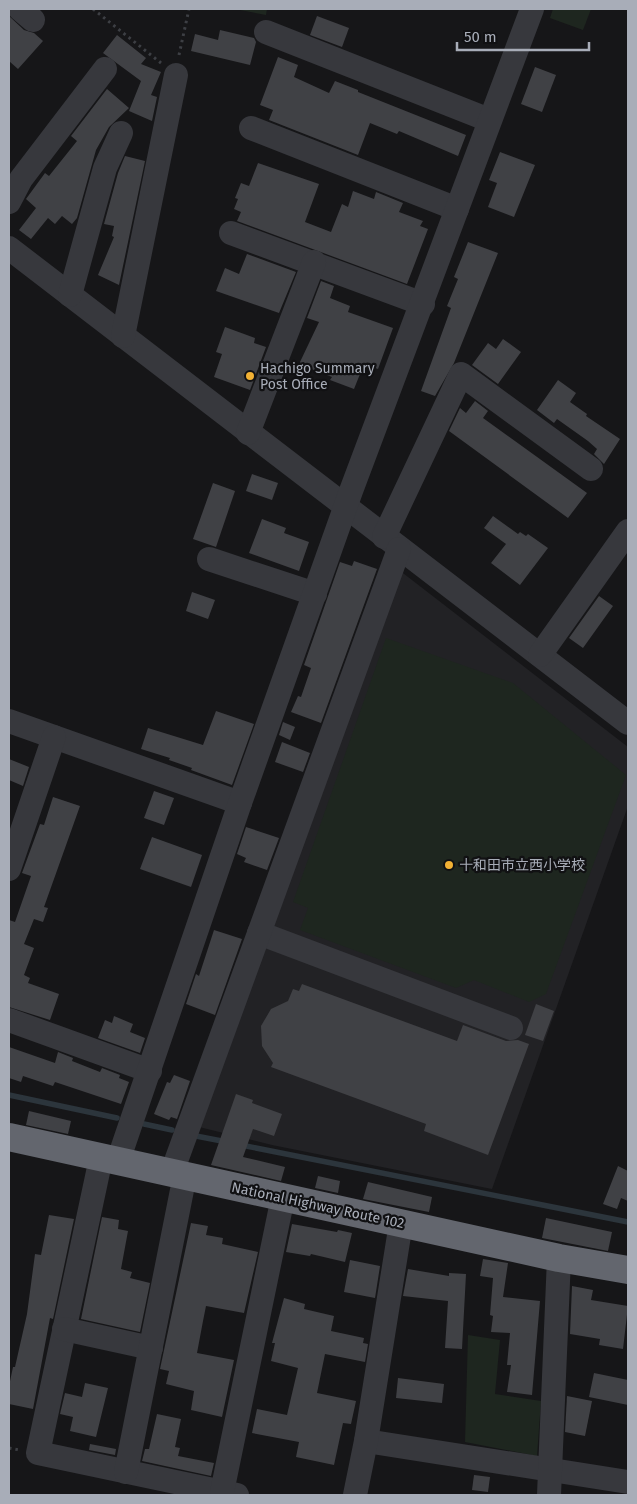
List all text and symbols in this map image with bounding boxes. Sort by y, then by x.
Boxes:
scale bar [457,20,590,52]
text: 50 m [464,28,497,46]
place label: Hachigo Summary Post Office [260,360,375,393]
marker: Hachigo Summary Post Office [244,370,256,382]
place label: 十和田市立西小学校 [459,857,585,874]
marker: 十和田市立西小学校 [443,859,455,871]
street label: National Highway Route 102 [230,1179,406,1232]

